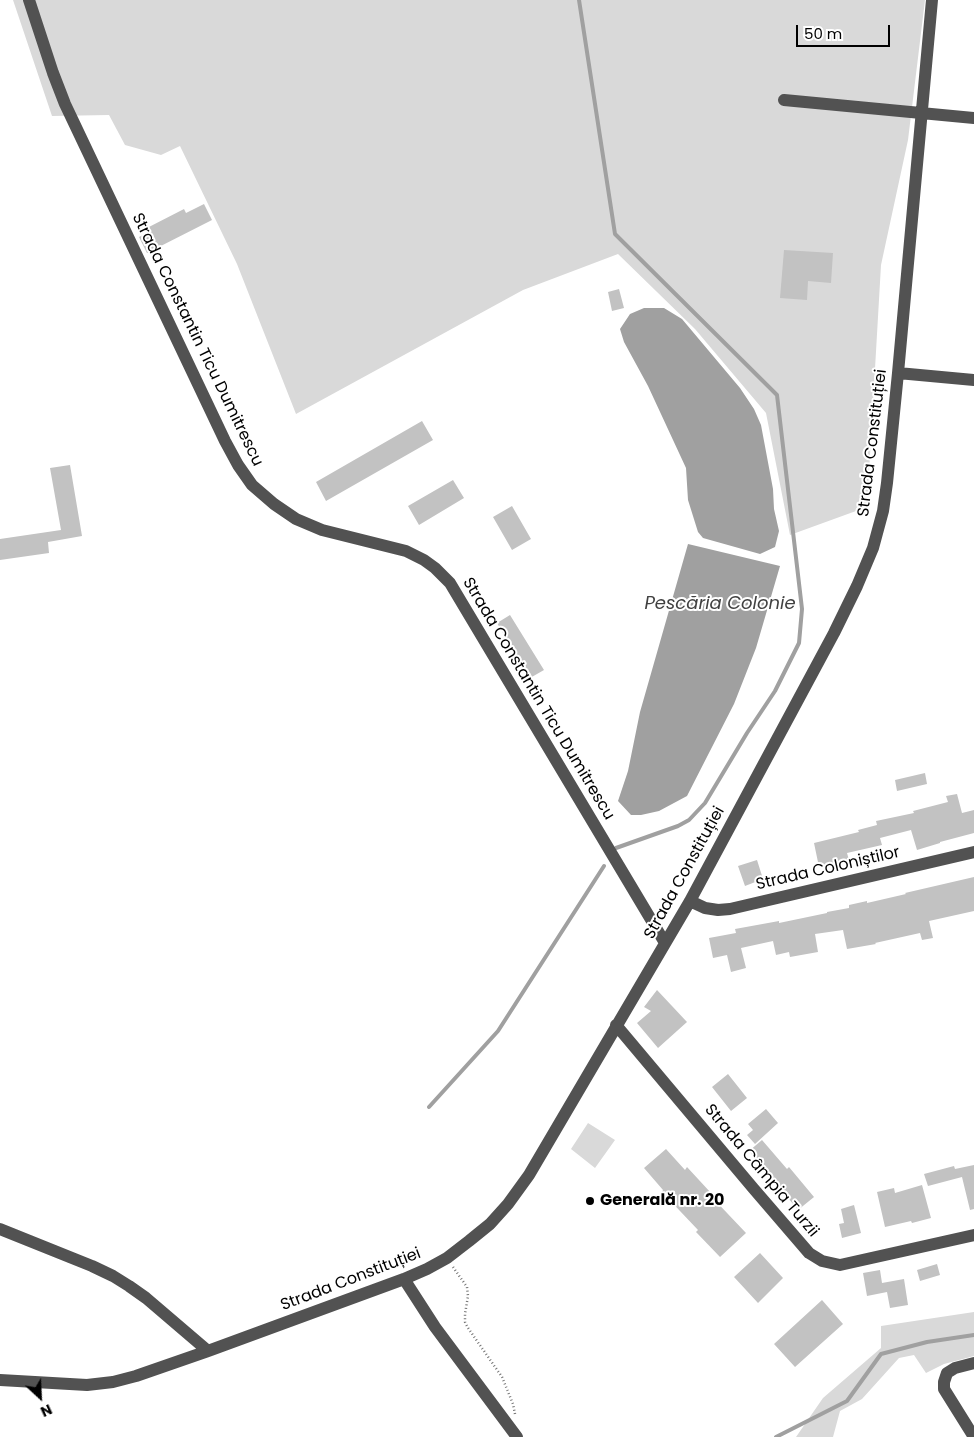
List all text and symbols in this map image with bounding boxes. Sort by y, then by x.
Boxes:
scale bar [799,15,893,47]
text: 50 m [804,23,842,44]
street label: Strada Constantin Ticu Dumitrescu [127,210,267,470]
street label: Strada Constituției [854,368,892,518]
street label: Strada Constantin Ticu Dumitrescu [458,574,618,824]
water label: Pescăria Colonie [644,593,796,615]
street label: Strada Constituției [641,803,729,943]
street label: Strada Coloniștilor [754,843,902,895]
street label: Strada Câmpia Turzii [700,1101,822,1241]
place label: Generală nr. 20 [600,1191,724,1211]
marker: Generală nr. 20 [584,1195,596,1207]
street label: Strada Constituției [278,1244,424,1316]
north arrow [15,1372,65,1422]
text: N [37,1399,55,1422]

